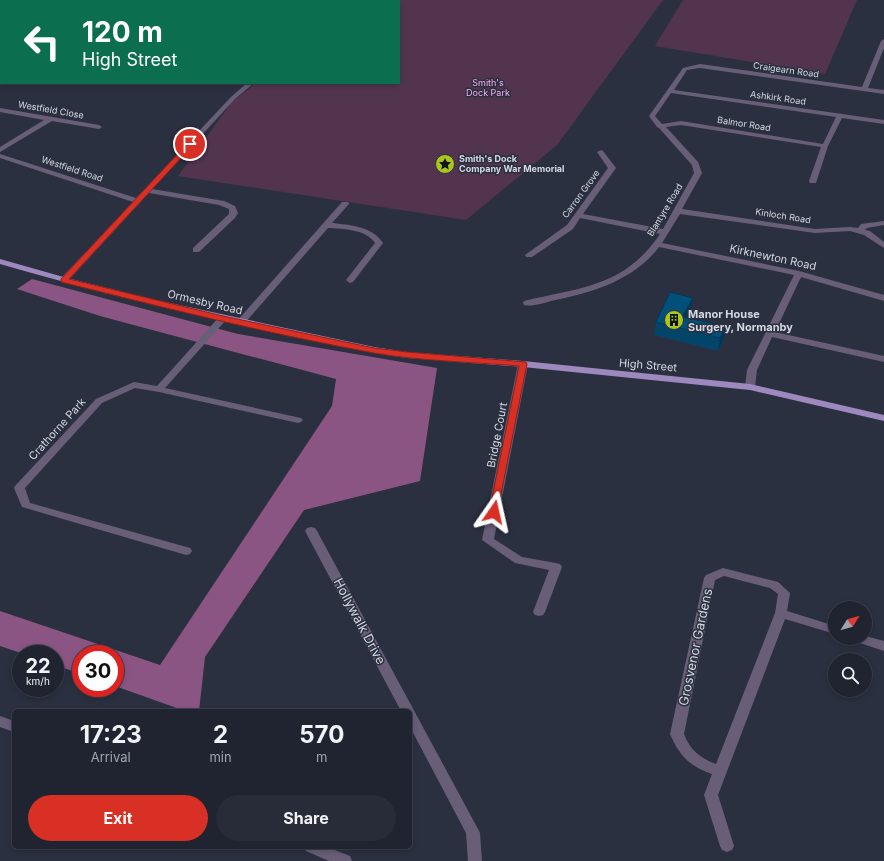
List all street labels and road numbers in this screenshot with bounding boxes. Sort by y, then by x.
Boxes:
street label: Craigearn Road [753,59,820,80]
street label: Ashkirk Road [750,88,807,107]
street label: Westfield Close [18,98,85,121]
street label: Balmor Road [717,114,772,133]
street label: Westfield Road [40,153,104,184]
street label: Carron Grove [559,167,602,220]
street label: Blantyre Road [645,181,685,238]
street label: Kinloch Road [755,206,812,225]
street label: Kirknewton Road [728,241,818,273]
street label: Ormesby Road [166,287,244,317]
street label: High Street [618,355,678,375]
street label: Crathorne Park [25,395,89,463]
street label: Bridge Court [484,401,510,469]
street label: Hollywalk Drive [331,575,389,667]
street label: Grosvenor Gardens [675,587,715,707]

